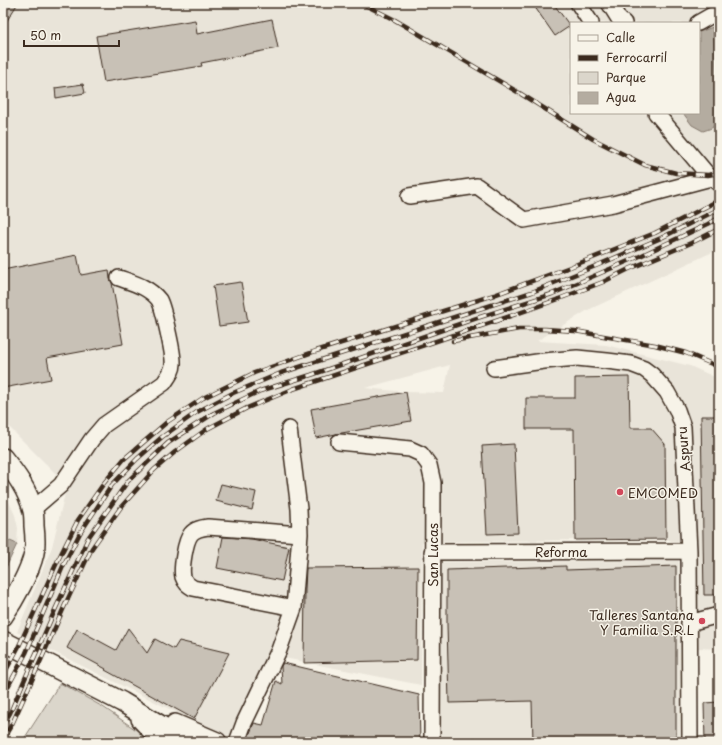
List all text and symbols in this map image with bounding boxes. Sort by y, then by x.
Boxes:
scale bar [24,22,119,48]
legend [570,22,700,114]
text: 50 m [30,26,61,44]
text: Calle [606,28,636,46]
text: Ferrocarril [606,48,667,66]
text: Parque [606,68,646,86]
text: Agua [606,88,637,106]
street label: Aspuru [672,426,694,472]
place label: EMCOMED [628,483,698,502]
marker: EMCOMED [615,487,625,497]
street label: San Lucas [423,523,442,587]
street label: Reforma [535,542,588,561]
place label: Talleres Santana Y Familia S.R.L [589,605,695,639]
marker: Talleres Santana Y Familia S.R.L [697,616,707,626]

